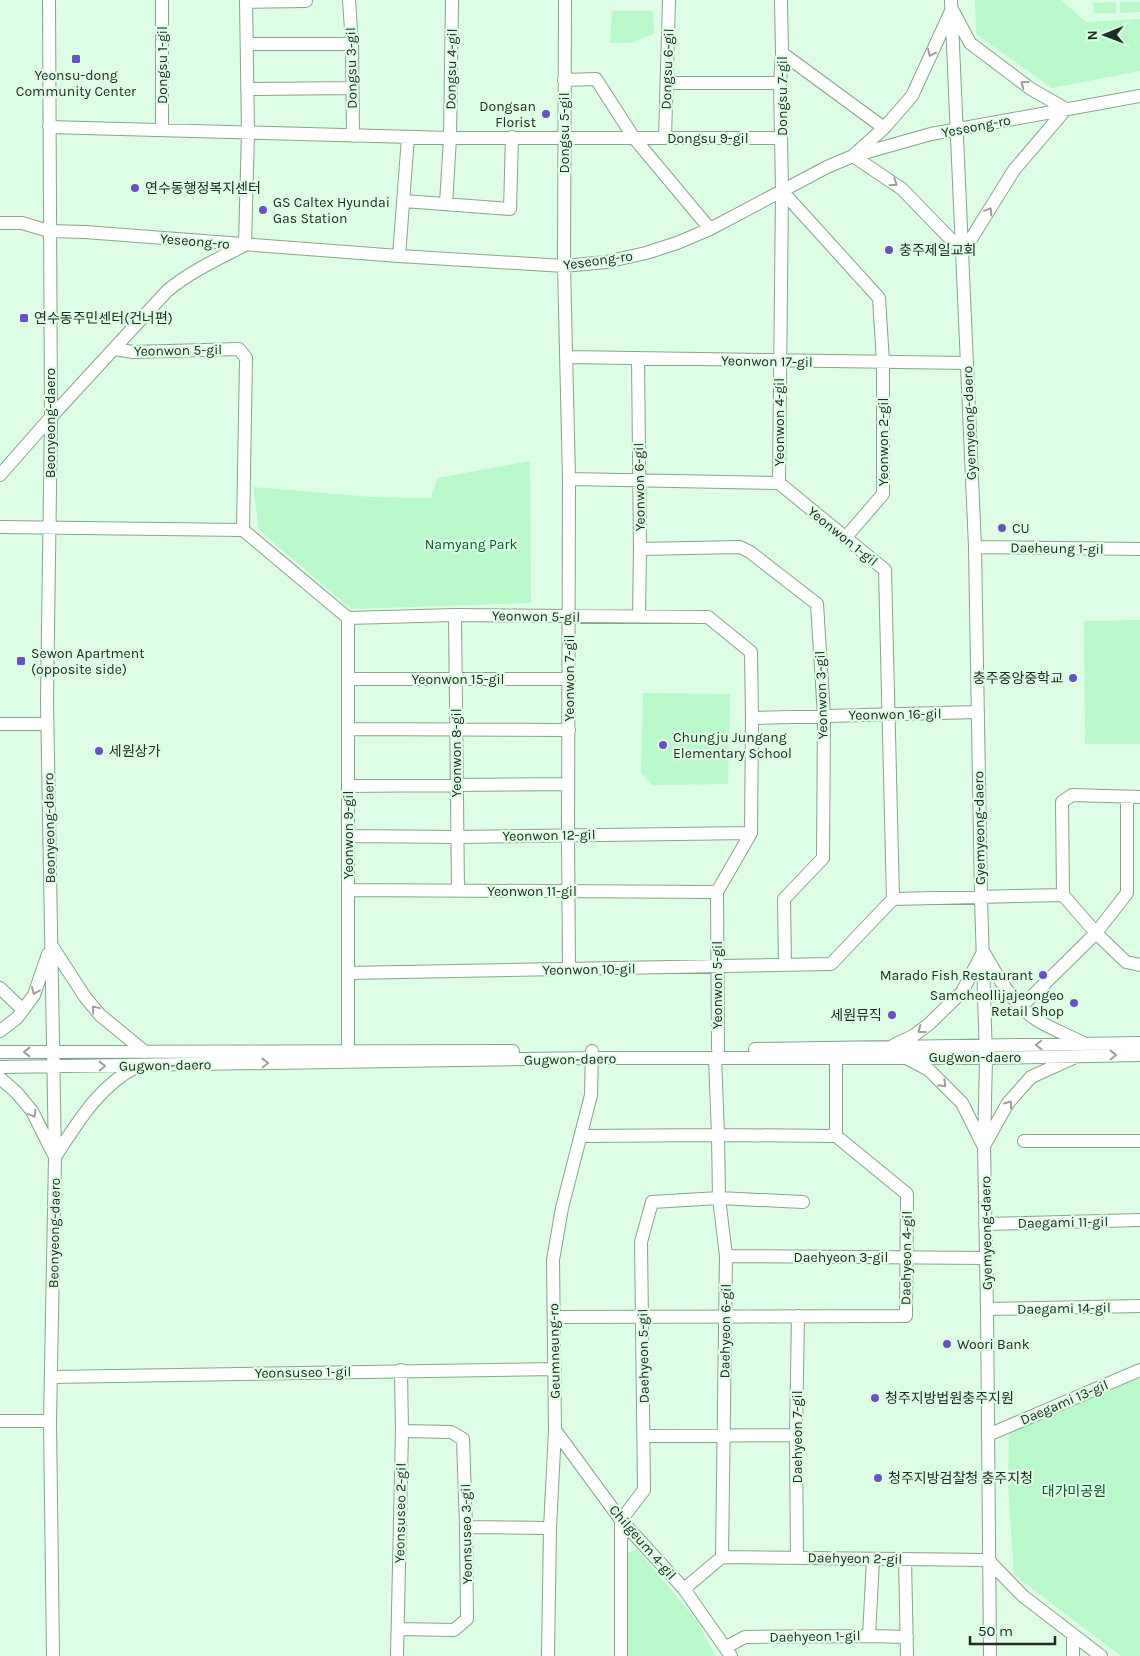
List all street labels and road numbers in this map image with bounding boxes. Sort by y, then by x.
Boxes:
street label: Dongsu 1-gil [154,26,171,104]
street label: Dongsu 3-gil [342,27,361,109]
street label: Dongsu 4-gil [442,28,461,110]
street label: Dongsu 6-gil [658,28,677,110]
street label: Dongsu 7-gil [774,56,791,136]
street label: Dongsu 5-gil [556,92,573,174]
street label: Yeseong-ro [940,111,1012,142]
street label: Dongsu 9-gil [667,130,749,147]
street label: Yeseong-ro [159,230,231,253]
street label: Yeseong-ro [562,247,634,274]
street label: Yeonwon 5-gil [134,341,222,360]
street label: Yeonwon 17-gil [721,352,813,371]
street label: Gyemyeong-daero [959,366,980,480]
street label: Beonyeong-daero [42,368,59,478]
street label: Yeonwon 4-gil [771,378,788,466]
street label: Yeonwon 2-gil [875,398,892,486]
street label: Yeonwon 6-gil [630,443,649,531]
street label: Yeonwon 1-gil [804,503,881,570]
street label: Daeheung 1-gil [1010,539,1104,558]
street label: Yeonwon 5-gil [492,607,580,626]
street label: Yeonwon 7-gil [561,634,578,722]
street label: Yeonwon 3-gil [811,650,832,740]
street label: Yeonwon 15-gil [411,671,505,688]
street label: Yeonwon 16-gil [848,705,942,724]
street label: Yeonwon 8-gil [448,708,465,798]
street label: Gyemyeong-daero [970,771,989,885]
street label: Beonyeong-daero [40,773,59,883]
street label: Yeonwon 9-gil [340,791,357,879]
street label: Yeonwon 12-gil [502,826,596,845]
street label: Yeonwon 11-gil [487,883,577,900]
street label: Yeonwon 5-gil [709,941,726,1029]
street label: Yeonwon 10-gil [542,960,636,979]
street label: Gugwon-daero [929,1049,1021,1066]
street label: Gugwon-daero [524,1050,616,1069]
street label: Gugwon-daero [119,1056,211,1075]
street label: Gyemyeong-daero [977,1176,996,1290]
street label: Beonyeong-daero [45,1178,64,1288]
street label: Daehyeon 4-gil [897,1211,916,1305]
street label: Daegami 11-gil [1018,1213,1108,1232]
street label: Daehyeon 3-gil [794,1249,888,1266]
street label: Daehyeon 6-gil [716,1284,735,1378]
street label: Daegami 14-gil [1017,1299,1111,1318]
street label: Geumneung-ro [545,1303,564,1399]
street label: Daehyeon 5-gil [634,1309,653,1403]
street label: Yeonsuseo 1-gil [254,1363,352,1382]
street label: Daegami 13-gil [1018,1376,1111,1429]
street label: Daehyeon 7-gil [789,1390,806,1484]
street label: Yeonsuseo 2-gil [391,1463,410,1563]
street label: Yeonsuseo 3-gil [457,1484,476,1584]
street label: Chilgeum 4-gil [605,1501,680,1583]
street label: Daehyeon 2-gil [807,1549,902,1568]
street label: Daehyeon 1-gil [769,1627,861,1646]

